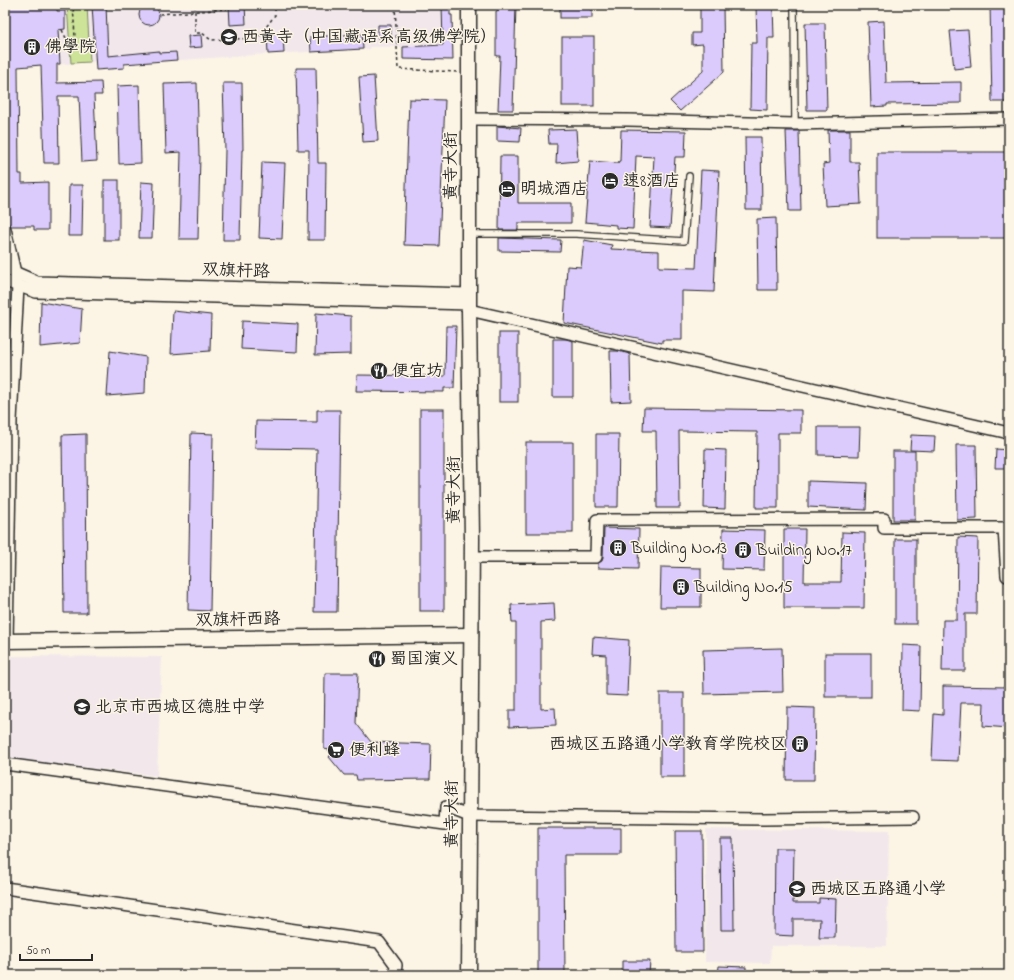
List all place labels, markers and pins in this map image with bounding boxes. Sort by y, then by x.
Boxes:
place label: 西黃寺（中国藏语系高级佛学院） [242,25,497,50]
school or university icon: 西黃寺（中国藏语系高级佛学院） [219,27,239,47]
place label: 佛學院 [45,35,96,60]
building icon: 佛學院 [22,37,42,57]
place label: 速8酒店 [623,169,680,194]
hotel icon: 速8酒店 [600,171,620,191]
place label: 明城酒店 [520,177,588,202]
hotel icon: 明城酒店 [497,179,517,199]
place label: 便宜坊 [392,359,443,384]
restaurant icon: 便宜坊 [369,361,389,381]
place label: Building No.13 [630,536,727,563]
building icon: Building No.13 [608,538,628,558]
place label: Building No.17 [755,538,852,565]
building icon: Building No.17 [733,540,753,560]
place label: Building No.15 [693,575,793,602]
building icon: Building No.15 [671,577,691,597]
place label: 蜀国演义 [390,647,458,672]
restaurant icon: 蜀国演义 [367,649,387,669]
place label: 北京市西城区德胜中学 [95,695,265,720]
school or university icon: 北京市西城区德胜中学 [72,697,92,717]
place label: 西城区五路通小学教育学院校区 [549,732,787,757]
building icon: 西城区五路通小学教育学院校区 [790,734,810,754]
place label: 便利蜂 [349,738,400,763]
supermarket icon: 便利蜂 [326,740,346,760]
place label: 西城区五路通小学 [810,877,946,902]
school or university icon: 西城区五路通小学 [787,879,807,899]

